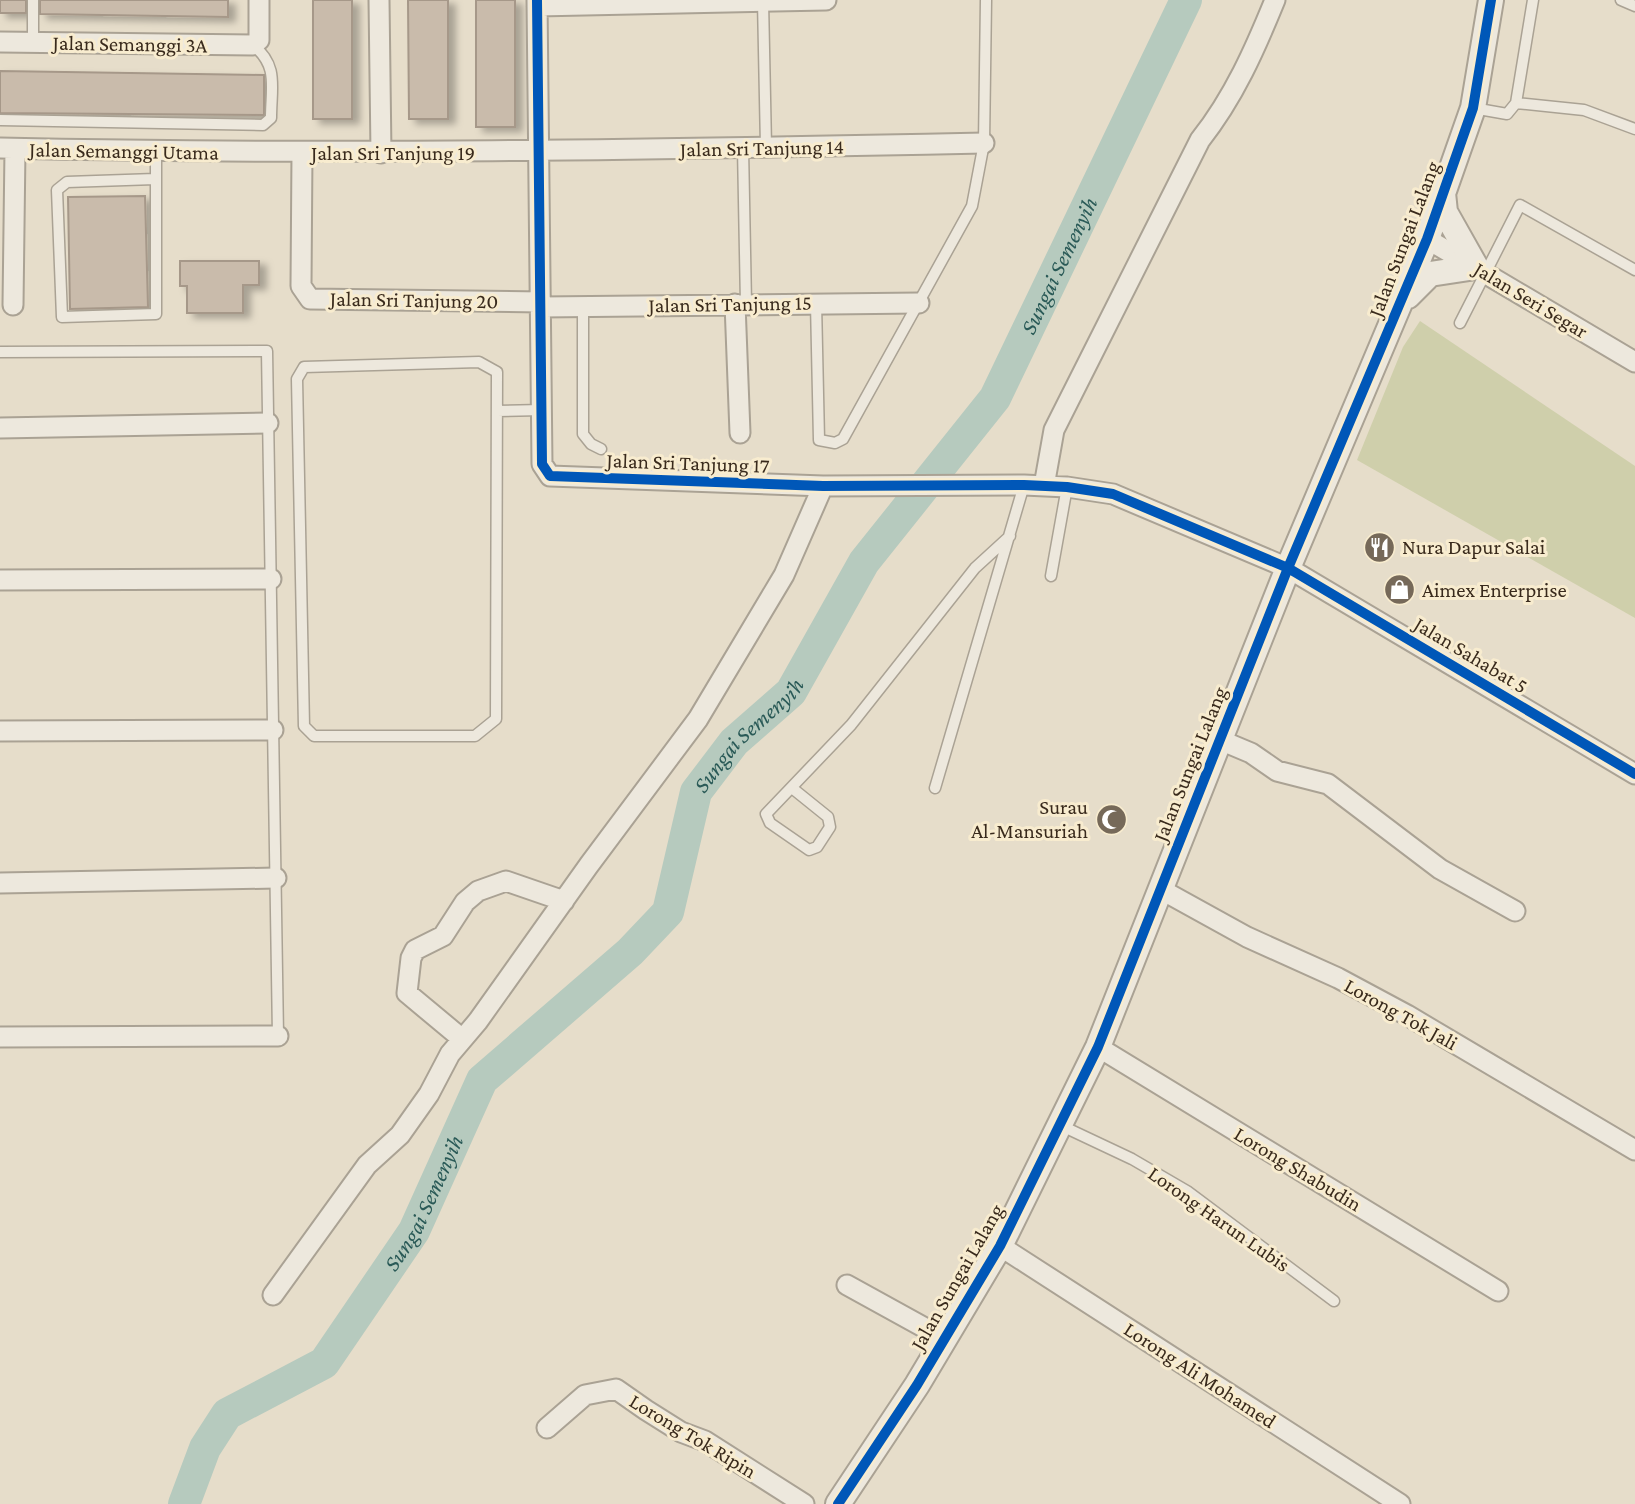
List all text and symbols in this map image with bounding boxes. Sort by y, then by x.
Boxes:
street label: Jalan Semanggi 3A [50,31,208,57]
street label: Jalan Sri Tanjung 14 [678,135,844,161]
street label: Jalan Semanggi Utama [27,137,219,165]
street label: Jalan Sri Tanjung 19 [309,141,475,165]
street label: Jalan Sungai Lalang [1363,158,1445,322]
water label: Sungai Semenyih [1015,193,1103,338]
street label: Jalan Seri Segar [1468,256,1593,344]
street label: Jalan Sri Tanjung 20 [328,286,498,313]
street label: Jalan Sri Tanjung 15 [646,291,812,317]
street label: Jalan Sri Tanjung 17 [604,448,770,478]
restaurant icon: Nura Dapur Salai [1362,530,1396,564]
place label: Nura Dapur Salai [1402,535,1546,559]
shop icon: Aimex Enterprise [1382,573,1416,607]
place label: Aimex Enterprise [1422,578,1567,602]
street label: Jalan Sahabat 5 [1408,611,1532,698]
water label: Sungai Semenyih [688,674,809,797]
street label: Jalan Sungai Lalang [1147,683,1232,847]
place label: Surau Al-Mansuriah [971,795,1088,843]
mosque icon: Surau Al-Mansuriah [1094,802,1128,836]
street label: Lorong Tok Jali [1340,973,1462,1055]
street label: Lorong Shabudin [1230,1122,1366,1216]
water label: Sungai Semenyih [378,1131,468,1276]
street label: Lorong Harun Lubis [1144,1161,1294,1277]
street label: Jalan Sungai Lalang [904,1200,1009,1356]
street label: Lorong Ali Mohamed [1119,1317,1281,1433]
street label: Lorong Tok Ripin [625,1389,761,1483]

